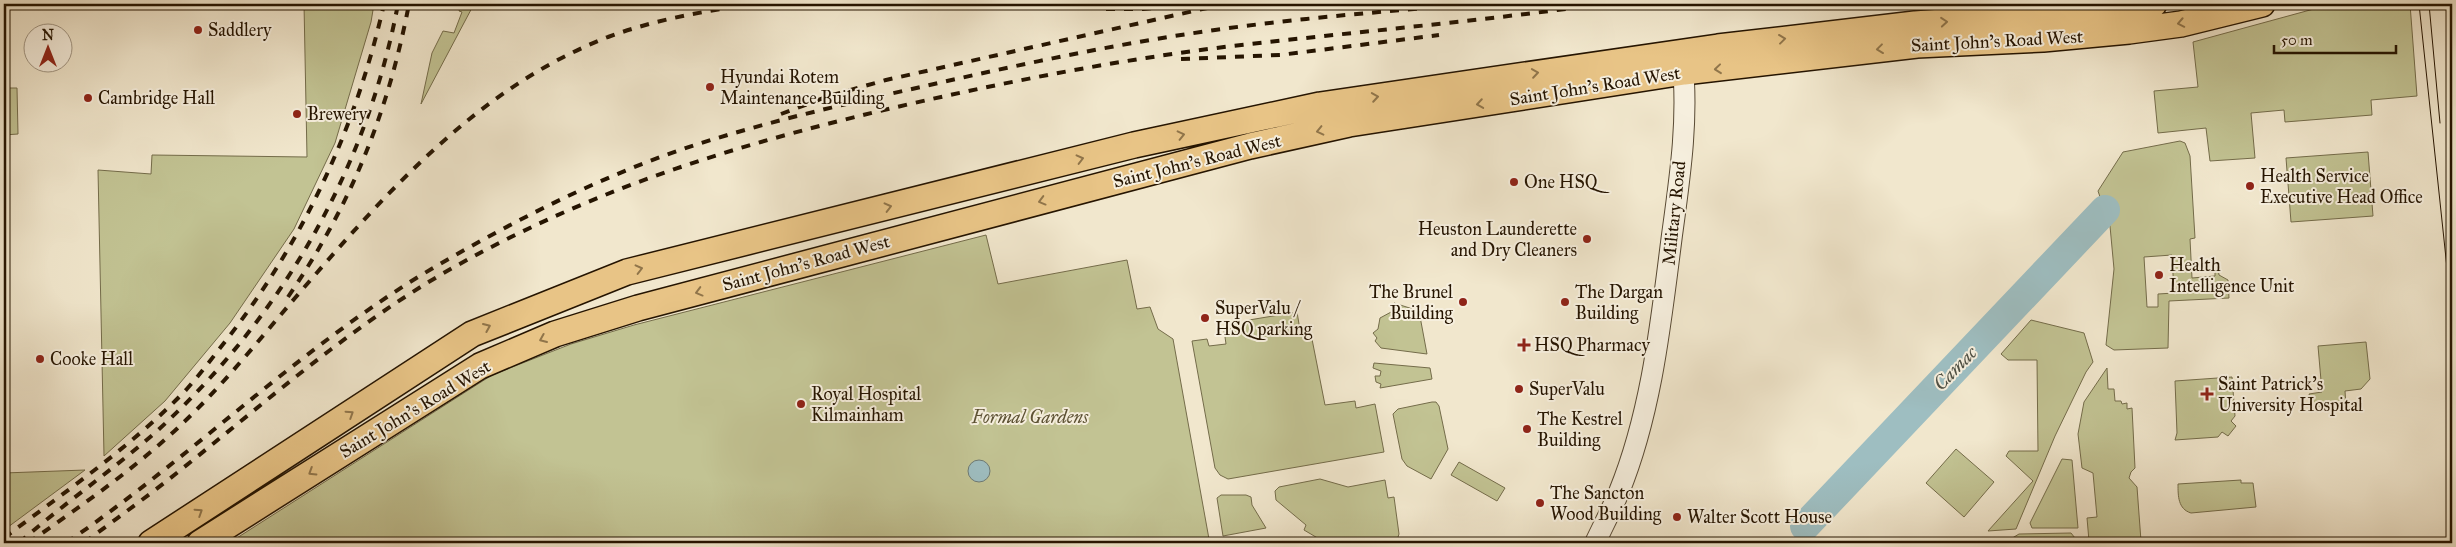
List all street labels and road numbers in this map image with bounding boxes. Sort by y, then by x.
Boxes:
street label: Saint John's Road West [1910,25,2084,57]
street label: Saint John's Road West [1508,62,1683,111]
street label: Saint John's Road West [1111,129,1284,193]
street label: Military Road [1658,160,1690,266]
street label: Saint John's Road West [720,230,893,297]
street label: Saint John's Road West [335,355,496,464]

